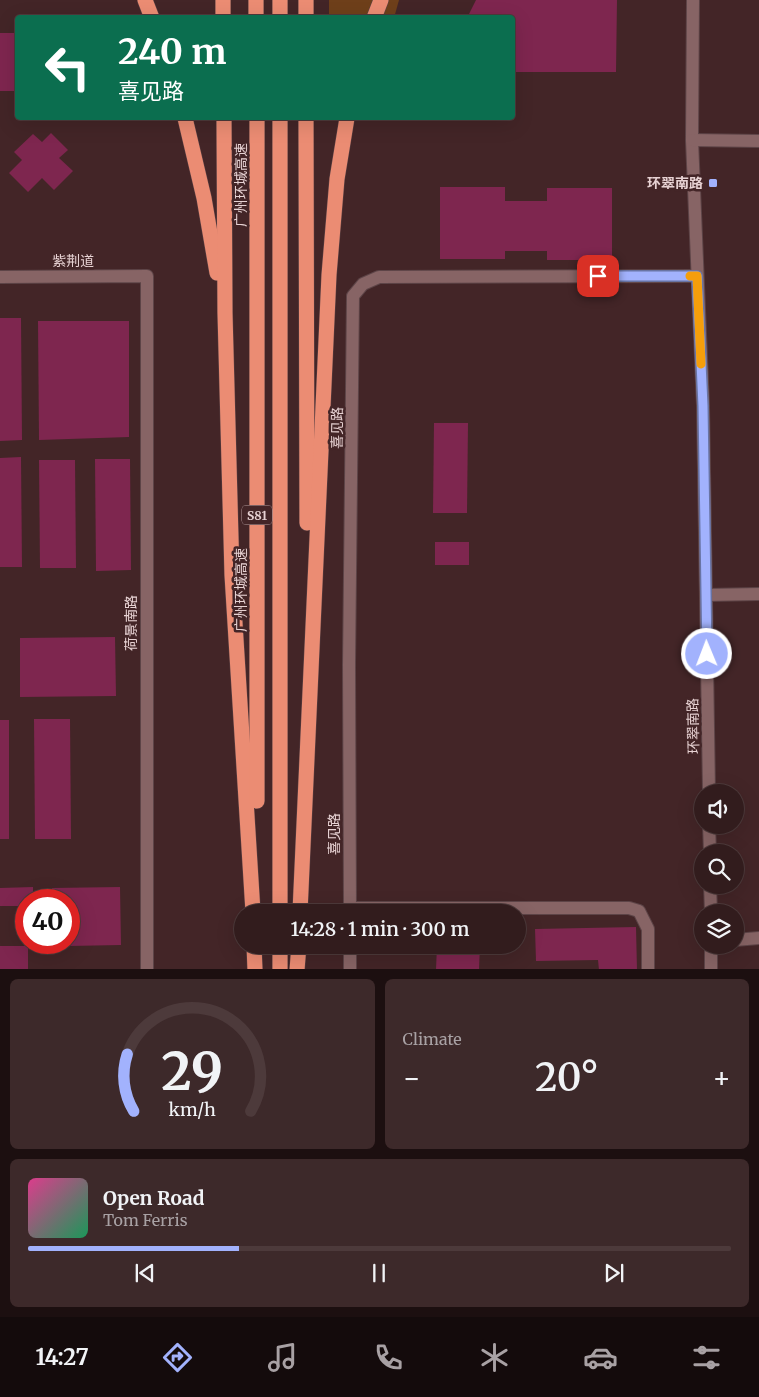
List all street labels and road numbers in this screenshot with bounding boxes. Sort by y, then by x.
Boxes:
street label: 广州环城高速 [232,143,250,227]
street label: 紫荆道 [52,252,94,270]
street label: 喜见路 [328,407,346,449]
road number: S81 [242,506,272,524]
street label: 广州环城高速 [232,548,250,632]
street label: 荷景南路 [122,595,140,651]
street label: 环翠南路 [684,698,702,754]
street label: 喜见路 [325,813,343,855]

